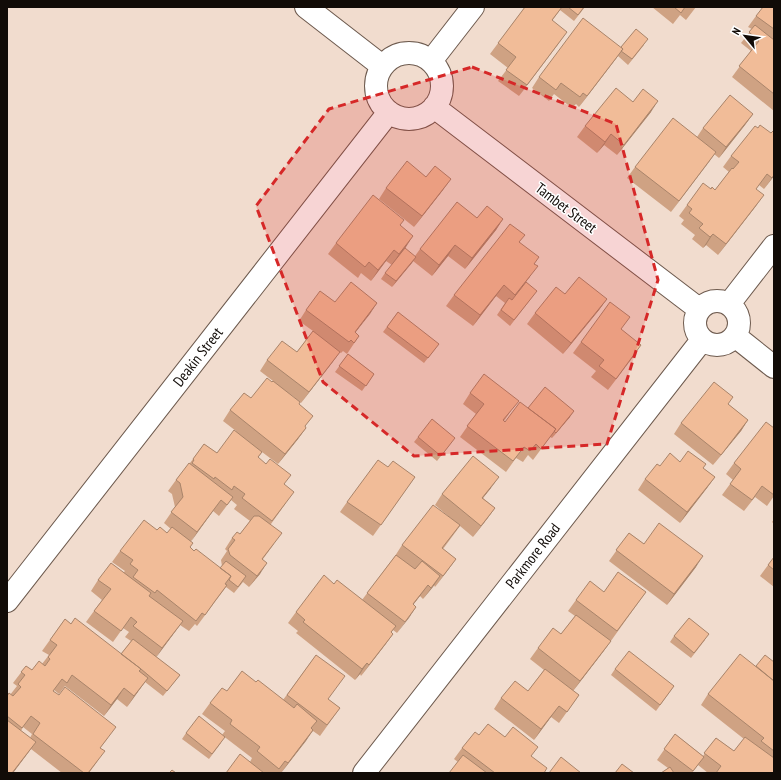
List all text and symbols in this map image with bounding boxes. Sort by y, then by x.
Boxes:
north arrow [725,16,765,56]
text: N [729,25,744,37]
street label: Tambet Street [532,178,601,237]
street label: Deakin Street [169,323,227,390]
street label: Parkmore Road [501,519,564,592]

